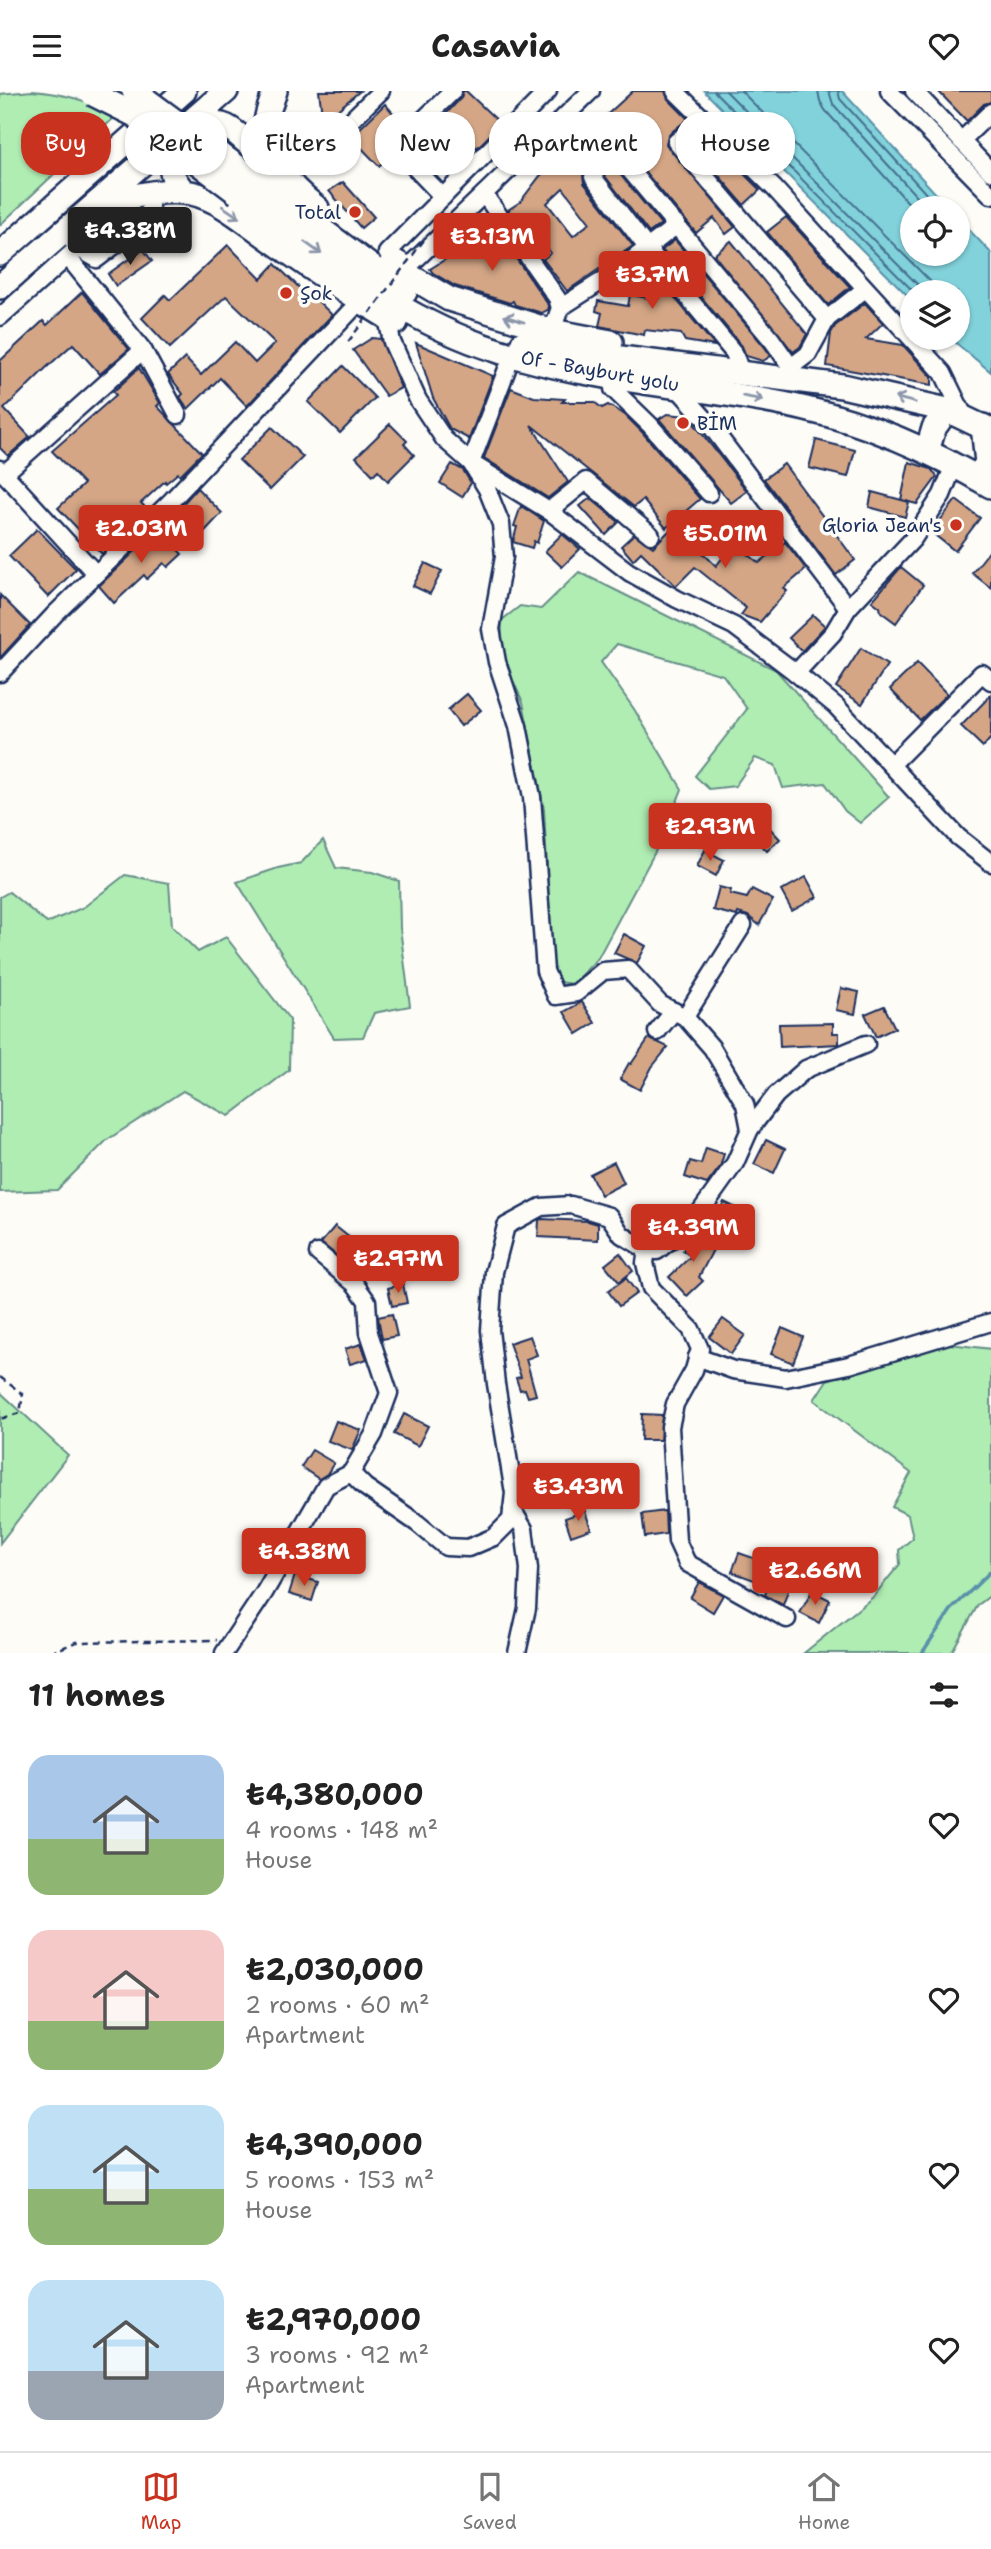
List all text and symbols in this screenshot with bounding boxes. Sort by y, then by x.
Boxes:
text: Casavia [431,24,560,67]
icon: menu [28,27,66,65]
icon: heart [925,27,963,65]
chip: Buy [21,112,111,175]
chip: Rent [125,112,227,175]
chip: Filters [241,112,361,175]
chip: New [375,112,475,175]
chip: Apartment [489,112,662,175]
chip: House [676,112,795,175]
map controls [900,196,970,350]
button: locate [900,196,970,266]
place label: Total [295,200,341,225]
marker: Total [347,204,363,220]
one-way arrow [220,206,240,220]
pin: ₺4.38M [73,207,187,267]
pin: ₺3.13M [435,213,549,273]
text: ₺4.38M [84,215,176,245]
text: ₺3.13M [449,221,535,251]
one-way arrow [303,240,321,255]
pin: ₺3.7M [603,251,701,311]
text: ₺3.7M [615,259,689,289]
button: layers [900,280,970,350]
place label: Şok [300,281,333,306]
marker: Şok [278,285,294,301]
one-way arrow [503,312,525,325]
street label: Of - Bayburt yolu [519,345,681,397]
one-way arrow [741,392,763,405]
one-way arrow [894,392,916,405]
place label: BİM [697,411,737,436]
marker: BİM [675,415,691,431]
pin: ₺2.03M [84,505,198,565]
pin: ₺5.01M [668,511,782,570]
text: ₺2.03M [95,513,187,543]
place label: Gloria Jean's [822,513,942,538]
marker: Gloria Jean's [948,517,964,533]
text: ₺5.01M [683,518,767,548]
pin: ₺2.93M [653,803,767,863]
text: ₺2.93M [665,811,755,841]
pin: ₺4.39M [636,1205,750,1264]
text: ₺4.39M [647,1212,739,1242]
pin: ₺2.97M [341,1235,455,1295]
text: ₺2.97M [353,1243,443,1273]
pin: ₺3.43M [521,1463,635,1523]
text: ₺3.43M [533,1471,623,1501]
pin: ₺4.38M [247,1529,361,1588]
text: ₺4.38M [258,1536,350,1566]
pin: ₺2.66M [758,1547,872,1607]
text: ₺2.66M [768,1555,862,1585]
text: 11 homes [28,1675,165,1716]
icon: filters [925,1676,963,1714]
text: ₺4,380,000 [245,1774,424,1815]
icon: home [84,1783,168,1867]
icon: heart [925,1806,963,1844]
text: 4 rooms · 148 m² [245,1815,438,1845]
text: House [245,1845,313,1875]
text: ₺2,030,000 [245,1949,424,1990]
icon: home [84,1958,168,2042]
icon: heart [925,1981,963,2019]
text: 2 rooms · 60 m² [245,1990,430,2020]
text: Apartment [245,2020,365,2050]
text: ₺4,390,000 [245,2124,423,2165]
icon: home [84,2133,168,2217]
icon: heart [925,2156,963,2194]
text: 5 rooms · 153 m² [245,2165,434,2195]
text: House [245,2195,313,2225]
text: ₺2,970,000 [245,2299,421,2340]
icon: home [84,2308,168,2392]
icon: heart [925,2331,963,2369]
text: 3 rooms · 92 m² [245,2340,429,2370]
text: Apartment [245,2370,365,2400]
tab: Map [141,2468,181,2535]
tab: Saved [463,2468,517,2535]
tab: Home [798,2468,850,2535]

